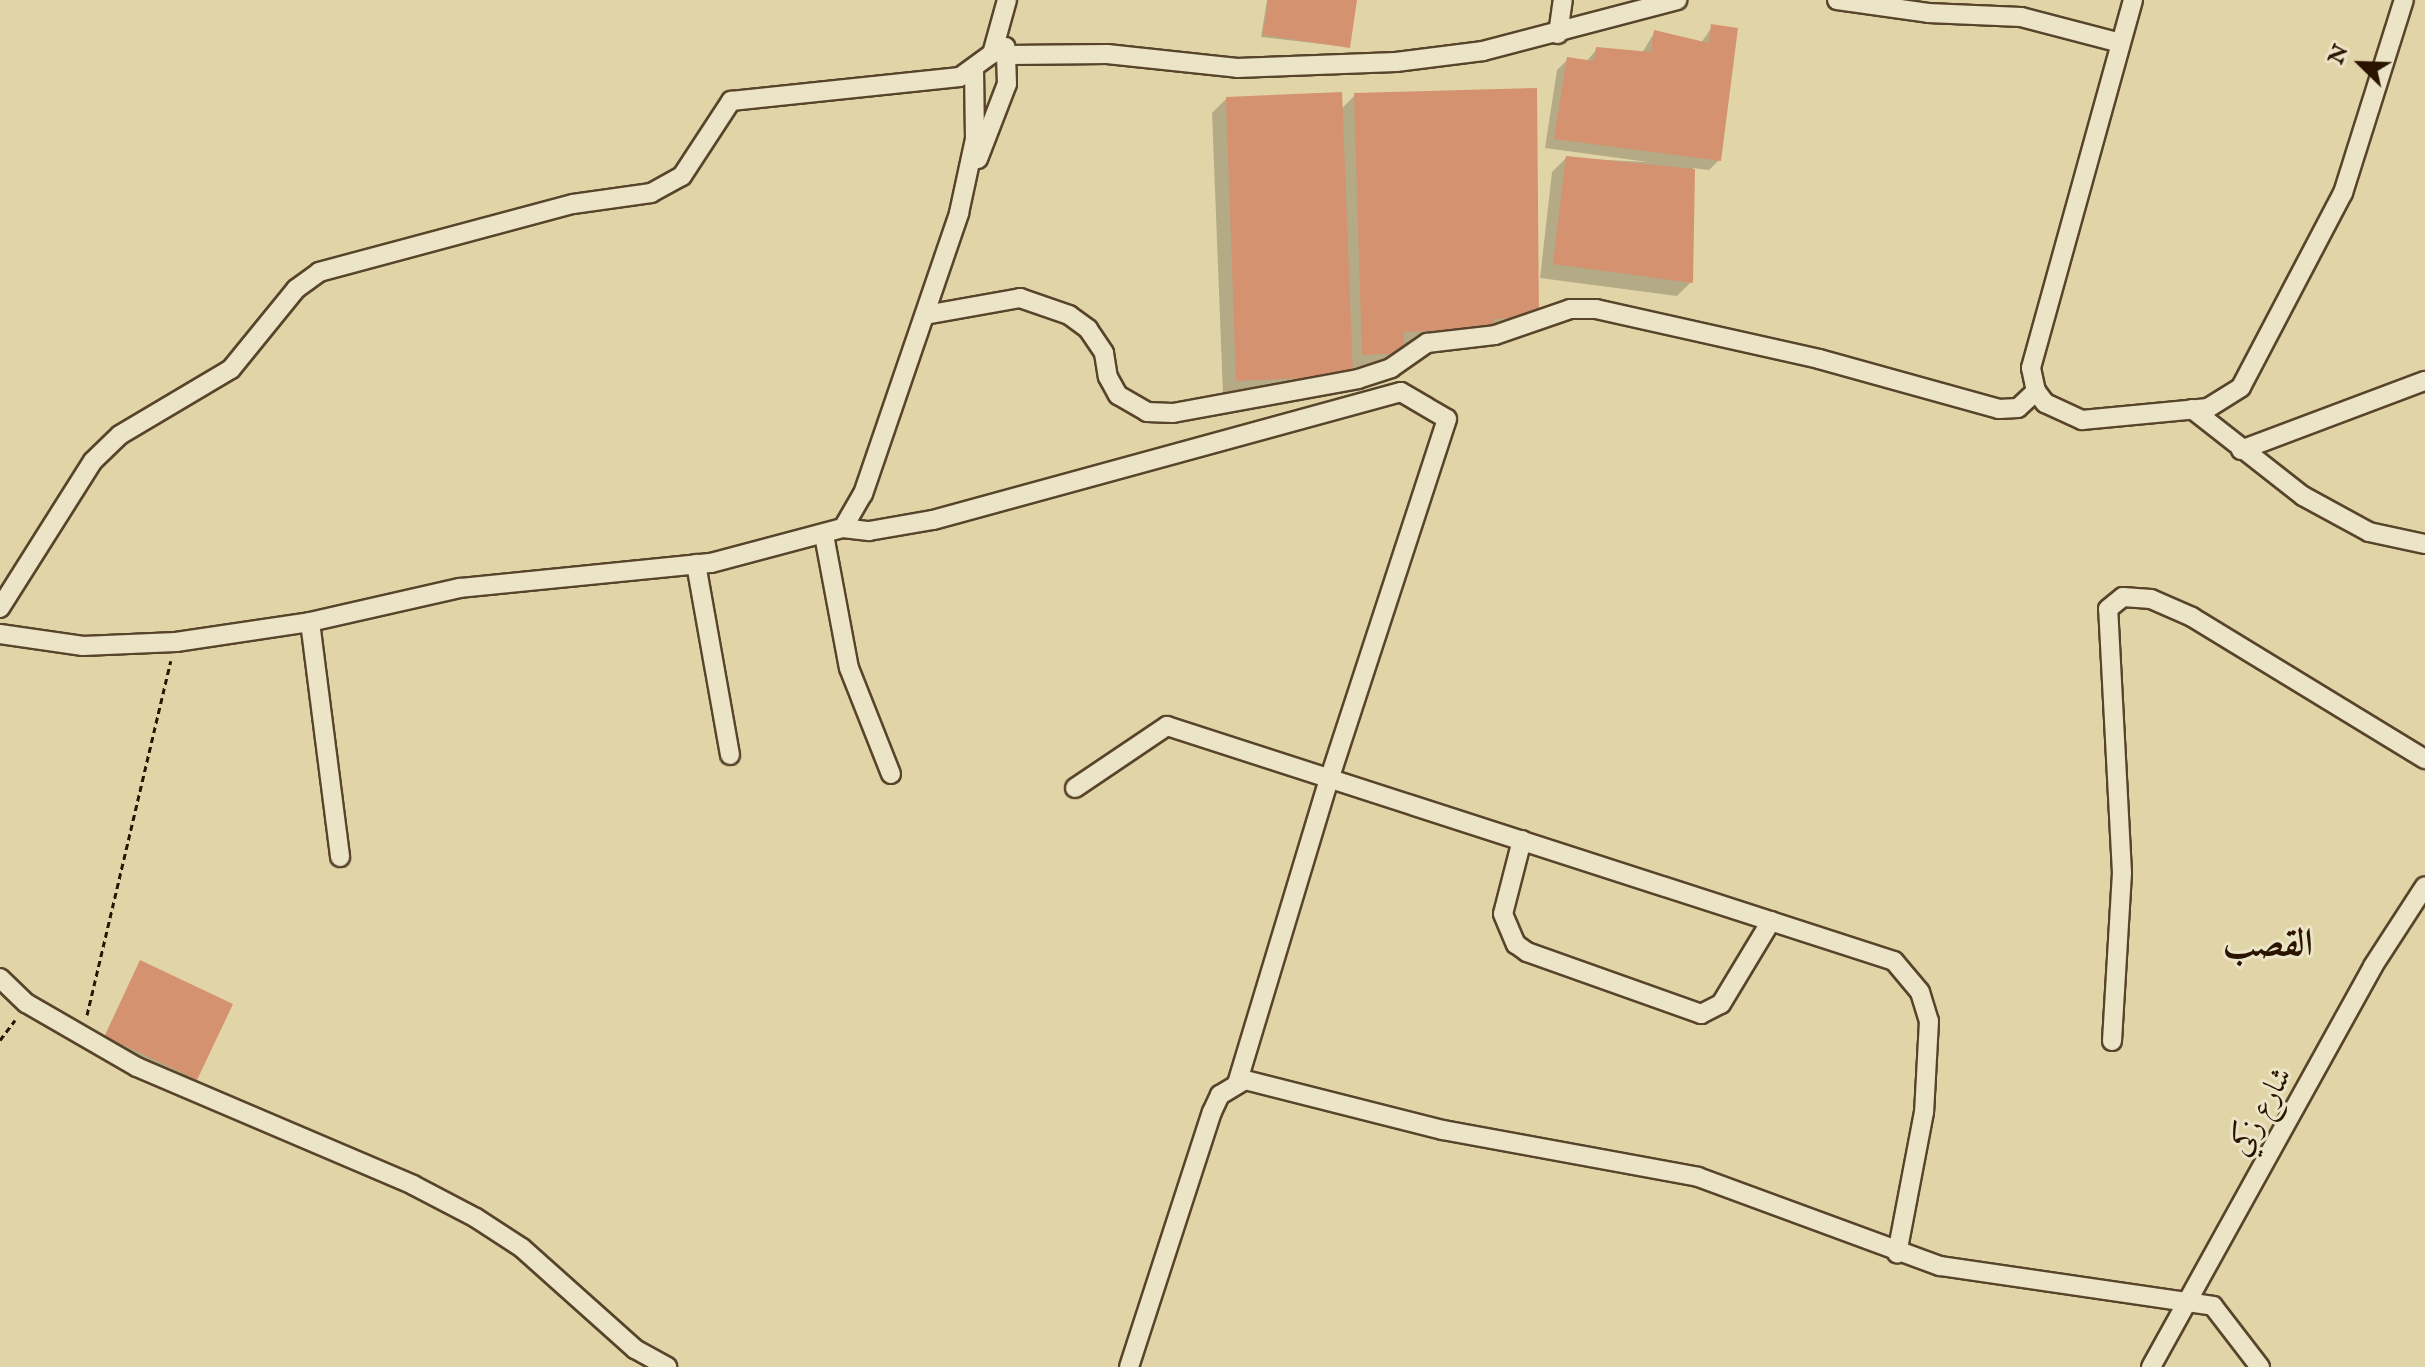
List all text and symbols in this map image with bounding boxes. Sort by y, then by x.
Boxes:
north arrow [2321,24,2401,104]
text: N [2322,40,2356,69]
district label: القصب [2223,923,2313,969]
street label: شارع زكي [2223,1061,2301,1163]

